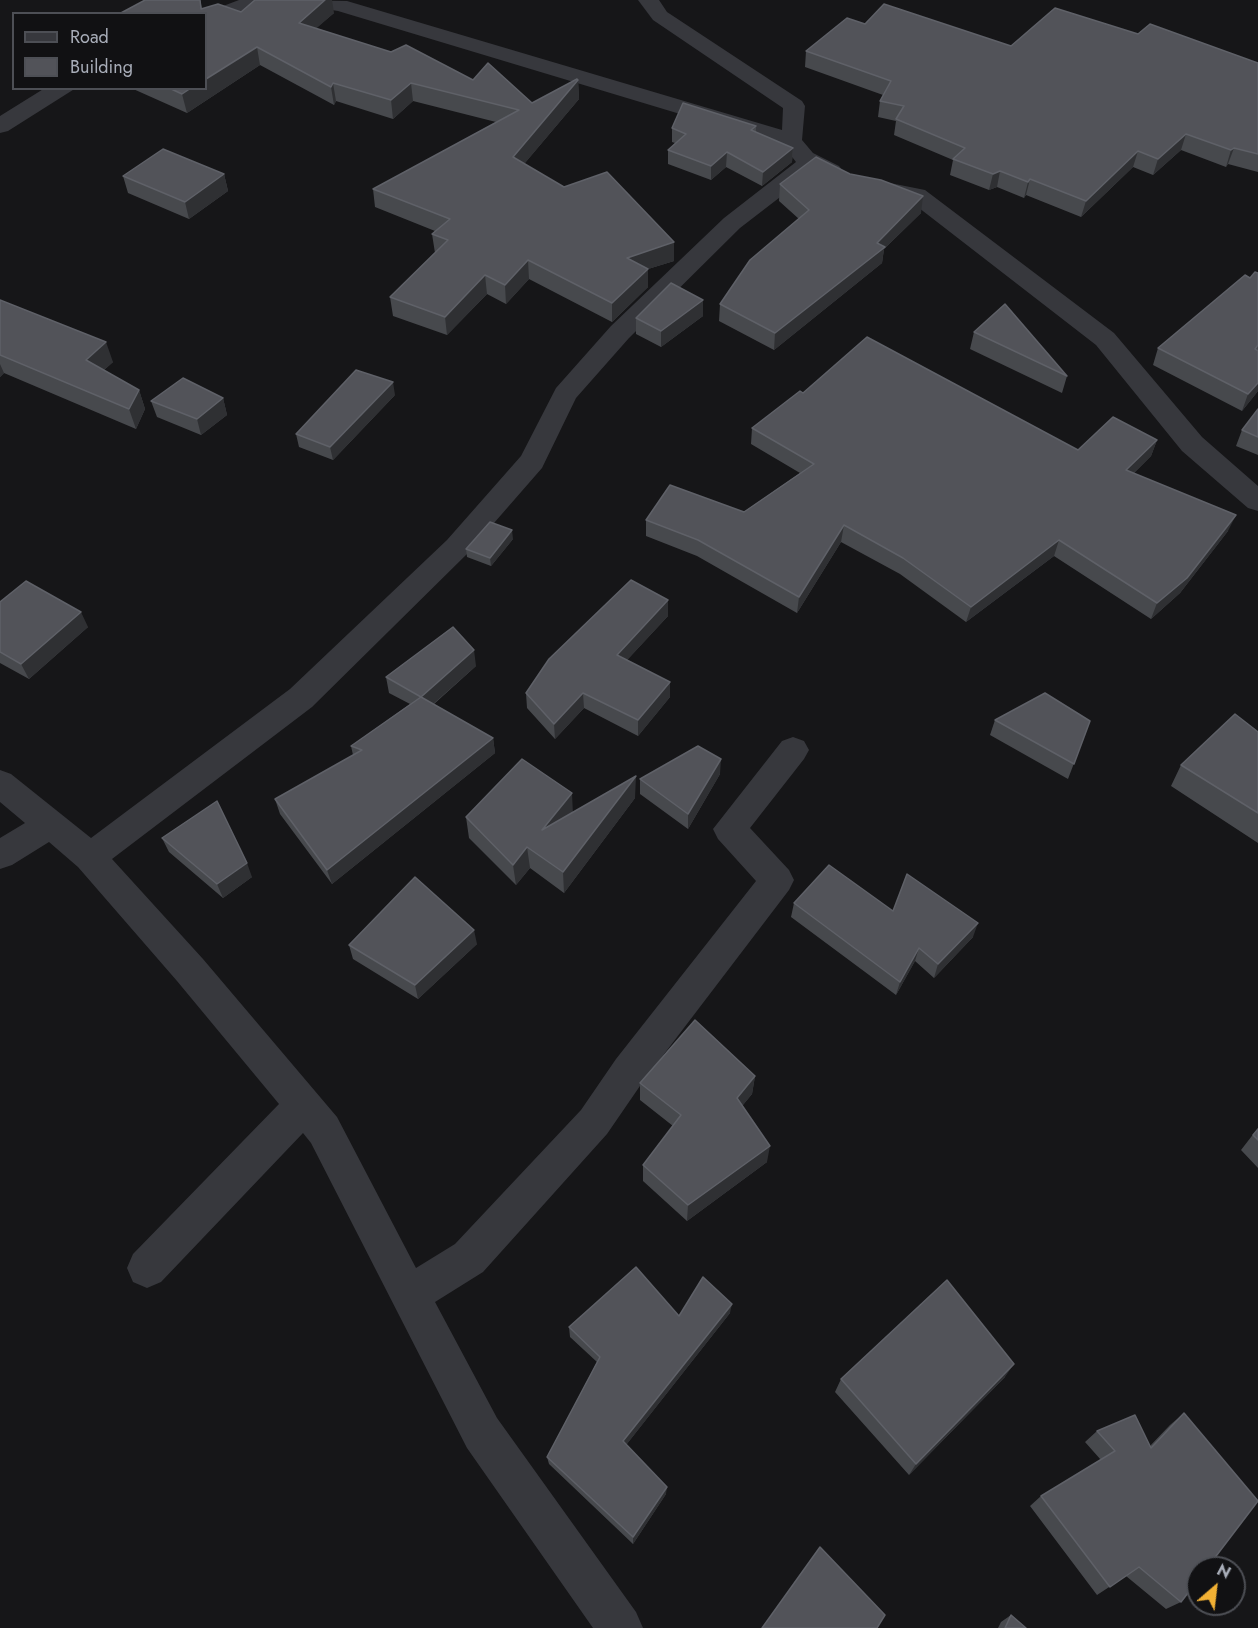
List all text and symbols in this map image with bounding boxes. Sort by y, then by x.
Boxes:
legend [12,12,207,90]
text: Road [70,24,109,50]
text: Building [70,54,133,80]
north arrow [1186,1556,1246,1616]
text: N [1213,1558,1235,1585]

